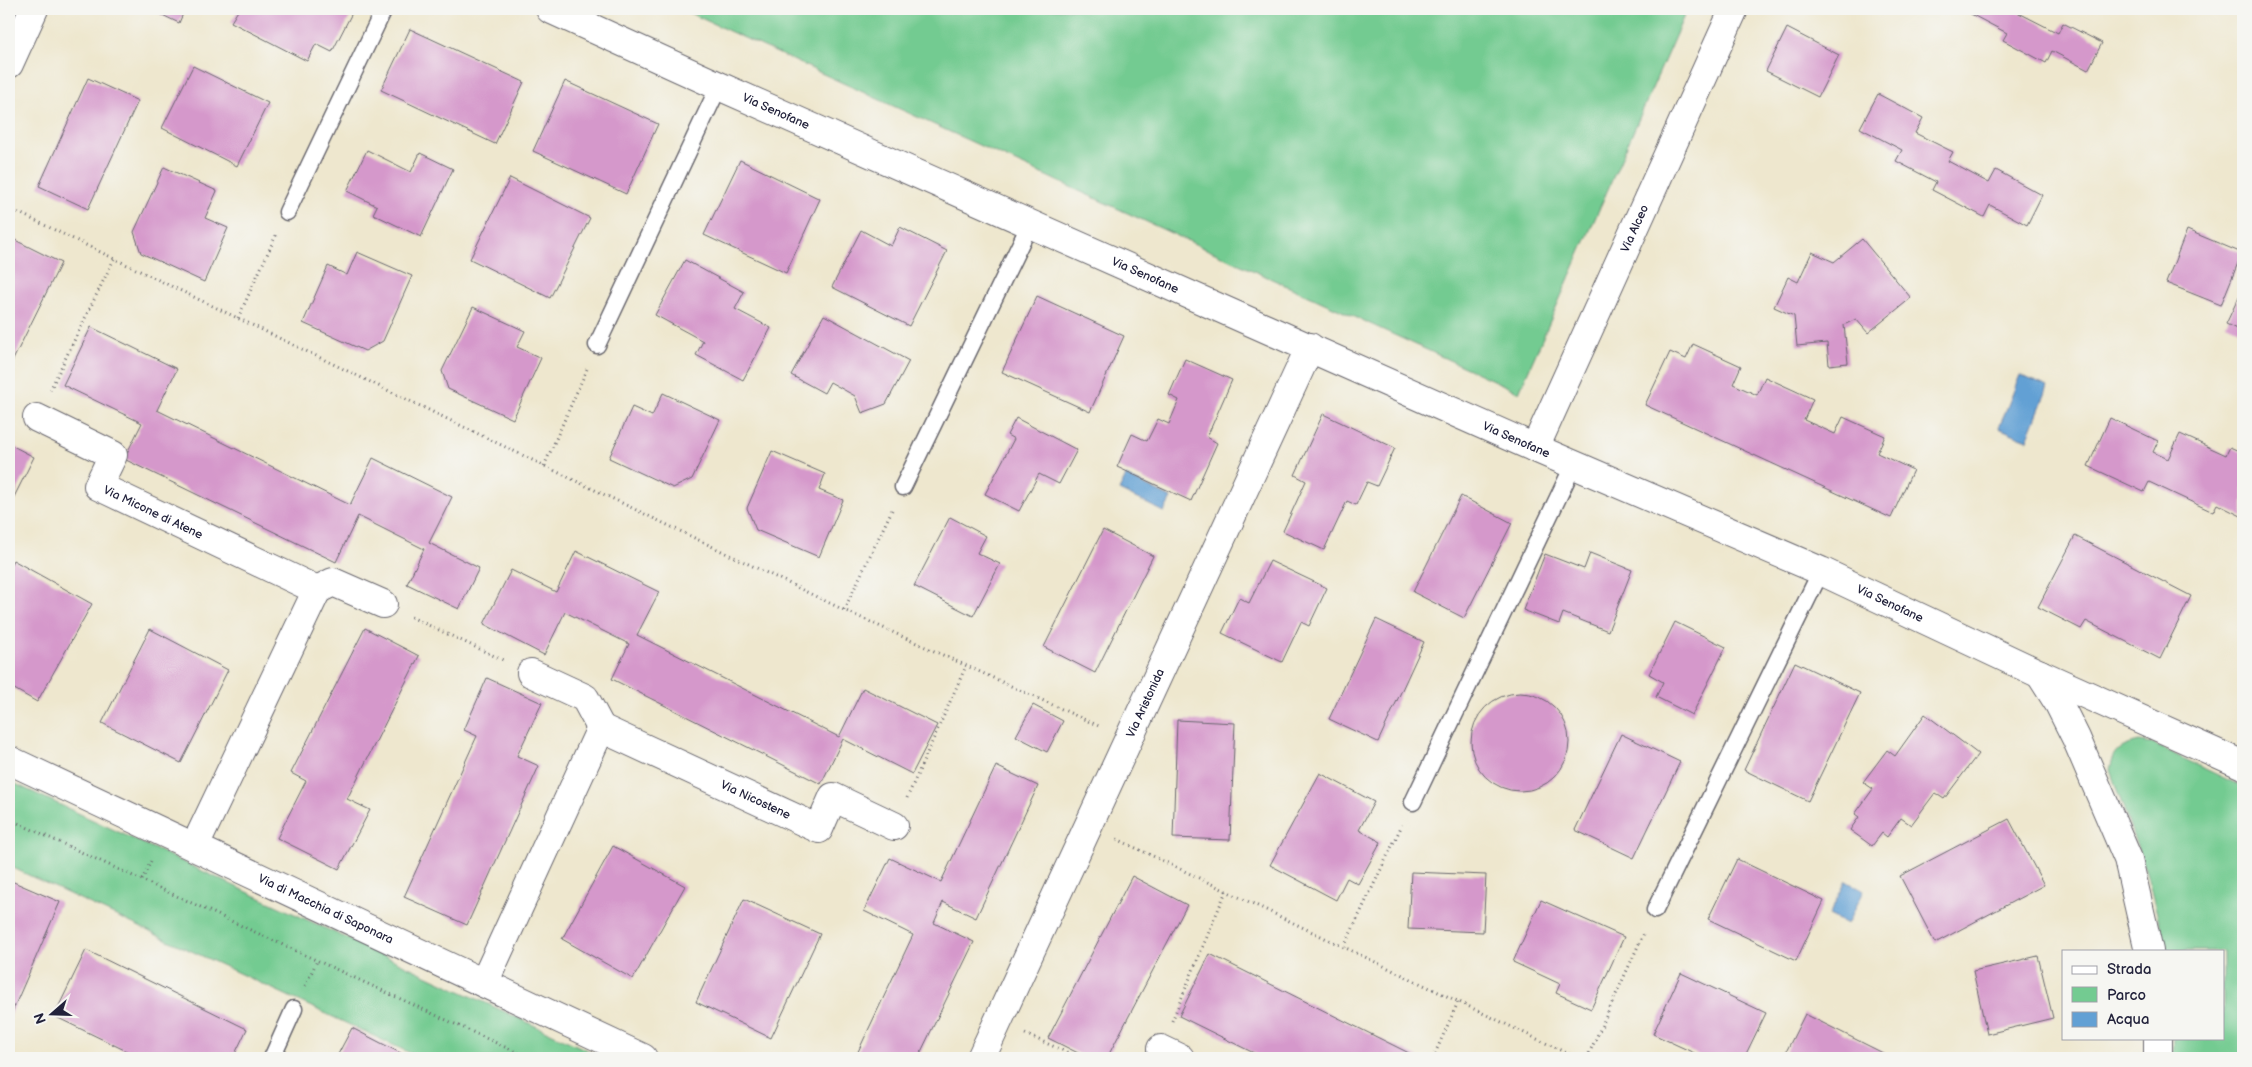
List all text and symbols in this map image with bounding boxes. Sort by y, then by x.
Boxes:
street label: Via Senofane [740,90,812,133]
street label: Via Alceo [1617,202,1652,255]
street label: Via Senofane [1109,254,1181,297]
street label: Via Senofane [1480,418,1552,461]
street label: Via Micone di Atene [101,482,205,542]
street label: Via Senofane [1854,581,1926,626]
street label: Via Aristonida [1123,666,1168,740]
street label: Via Nicostene [718,777,793,822]
street label: Via di Macchia di Saponara [256,871,396,947]
legend [2062,950,2224,1040]
text: Strada [2107,960,2151,979]
text: Parco [2107,986,2146,1005]
north arrow [28,990,78,1040]
text: N [30,1010,50,1026]
text: Acqua [2107,1010,2149,1029]

